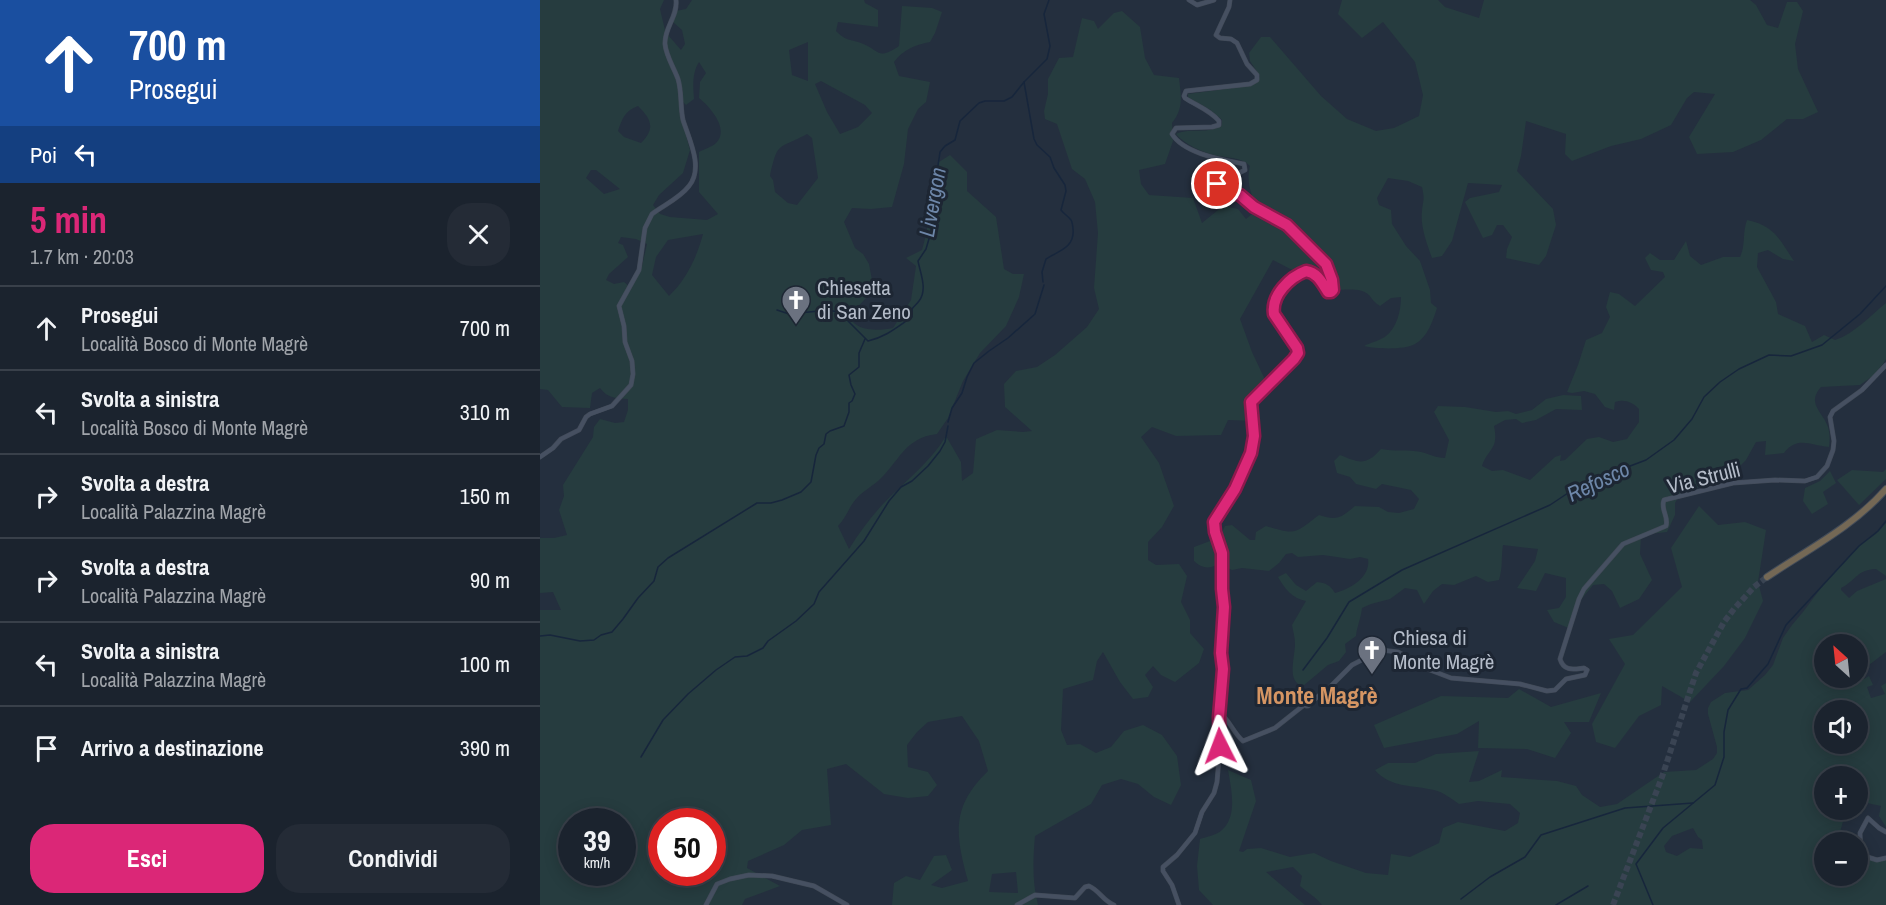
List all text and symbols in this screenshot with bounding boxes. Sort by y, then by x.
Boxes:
text: 700 m [129,17,227,73]
icon: ahead [30,24,108,102]
text: Prosegui [129,71,218,107]
icon: left [69,138,102,171]
text: Poi [30,140,57,170]
pin [1191,158,1242,209]
water label: Livergon [911,165,953,239]
icon: arrive [1200,167,1233,200]
text: 5 min [30,196,107,244]
button: close [447,203,510,266]
text: 1.7 km · 20:03 [30,243,134,270]
place label: Chiesetta di San Zeno [817,273,911,326]
church icon: Chiesetta di San Zeno [780,284,812,326]
text: Prosegui [81,300,158,330]
icon: ahead [30,312,63,345]
text: 700 m [460,313,510,343]
text: Località Bosco di Monte Magrè [81,330,308,357]
text: Svolta a sinistra [81,384,219,414]
icon: left [30,396,63,429]
text: 310 m [460,397,510,427]
text: Località Bosco di Monte Magrè [81,414,308,441]
water label: Refosco [1562,453,1634,509]
street label: Via Strulli [1664,454,1743,501]
text: Svolta a destra [81,468,209,498]
icon: right [30,480,63,513]
text: 150 m [460,481,510,511]
text: Località Palazzina Magrè [81,498,266,525]
text: Svolta a destra [81,552,209,582]
icon: right [30,564,63,597]
text: 90 m [470,565,510,595]
text: Località Palazzina Magrè [81,582,266,609]
place label: Chiesa di Monte Magrè [1393,623,1494,676]
church icon: Chiesa di Monte Magrè [1356,634,1388,676]
north arrow [1814,634,1868,688]
map controls [1814,634,1868,886]
text: Svolta a sinistra [81,636,219,666]
icon: left [30,648,63,681]
text: 100 m [460,649,510,679]
text: Località Palazzina Magrè [81,666,266,693]
district label: Monte Magrè [1256,679,1378,711]
button: sound [1814,700,1868,754]
position arrow [1188,714,1252,778]
icon: arrive [30,732,63,765]
text: Arrivo a destinazione [81,733,263,763]
text: 390 m [460,733,510,763]
button: + [1814,766,1868,820]
speed limit sign: 50 [648,808,726,886]
text: 39 [583,820,611,860]
button: Esci [30,824,264,893]
button: Condividi [276,824,510,893]
button: − [1814,832,1868,886]
text: km/h [584,852,610,873]

